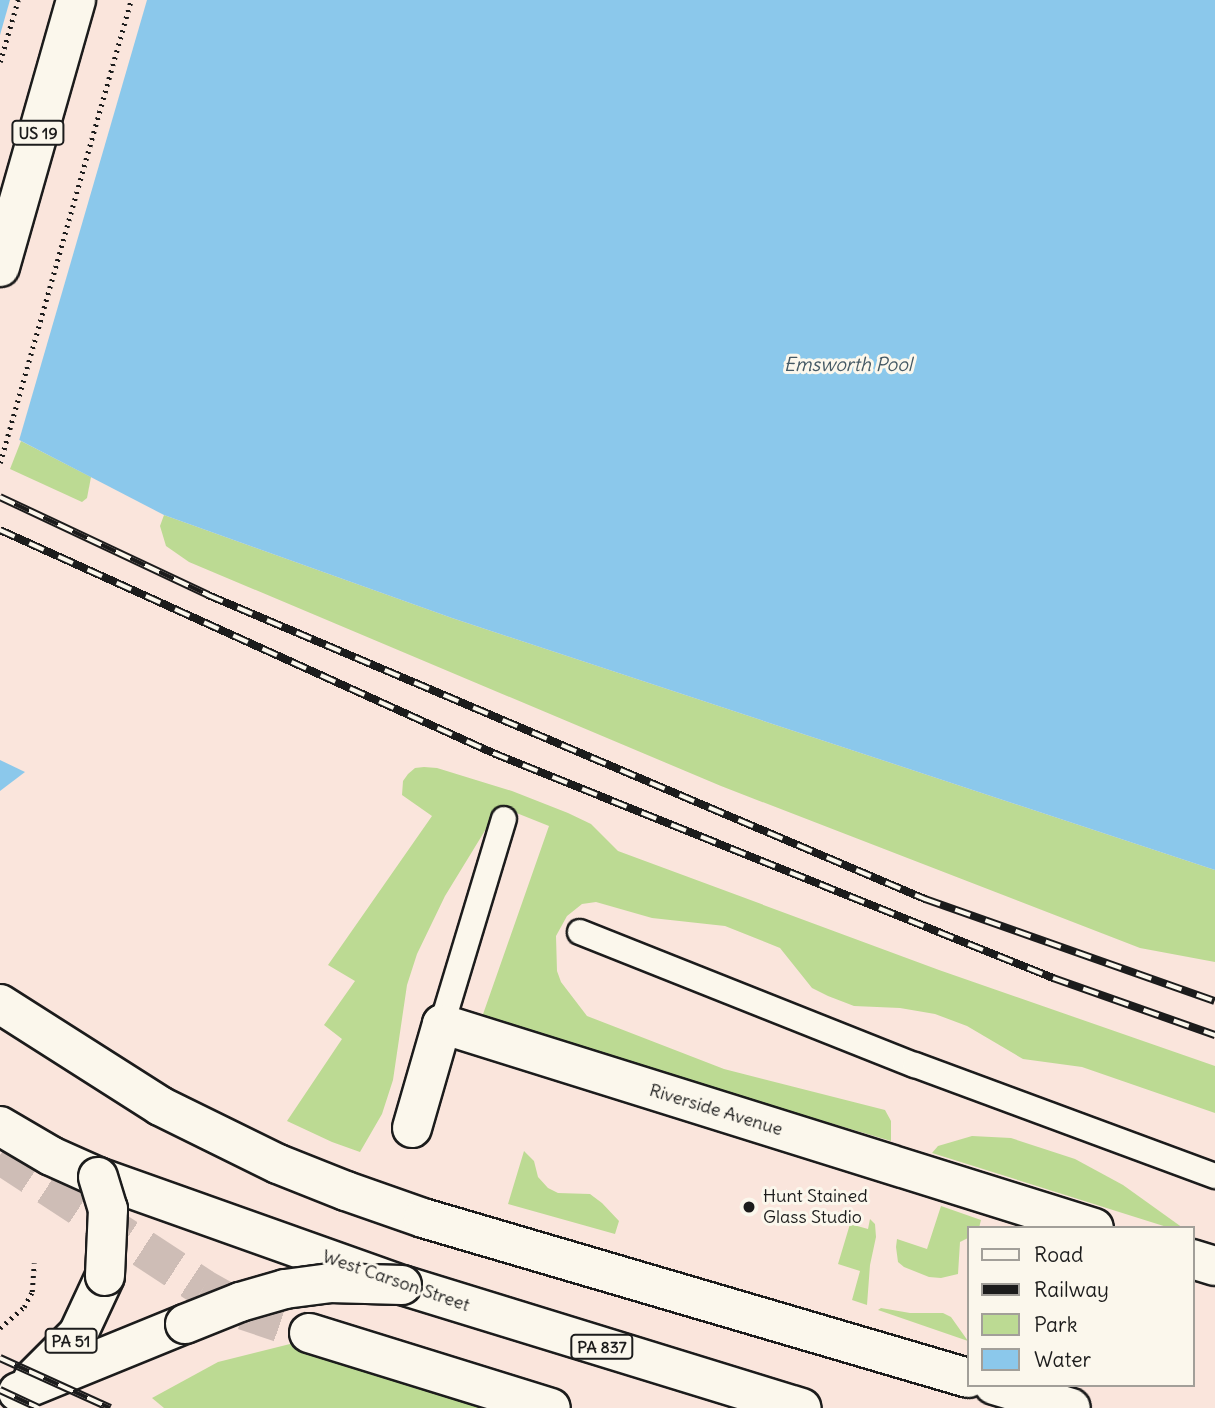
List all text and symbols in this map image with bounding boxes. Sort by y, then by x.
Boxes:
road number: US 19 [10,120,66,146]
water label: Emsworth Pool [784,354,912,376]
street label: Riverside Avenue [647,1079,785,1141]
place label: Hunt Stained Glass Studio [763,1186,868,1228]
marker: Hunt Stained Glass Studio [741,1199,757,1215]
legend [967,1226,1194,1387]
text: Road [1034,1241,1083,1268]
street label: West Carson Street [320,1246,472,1316]
text: Railway [1034,1276,1109,1303]
text: Park [1034,1311,1077,1338]
road number: PA 51 [43,1329,99,1354]
road number: PA 837 [569,1334,635,1359]
text: Water [1034,1346,1091,1373]

